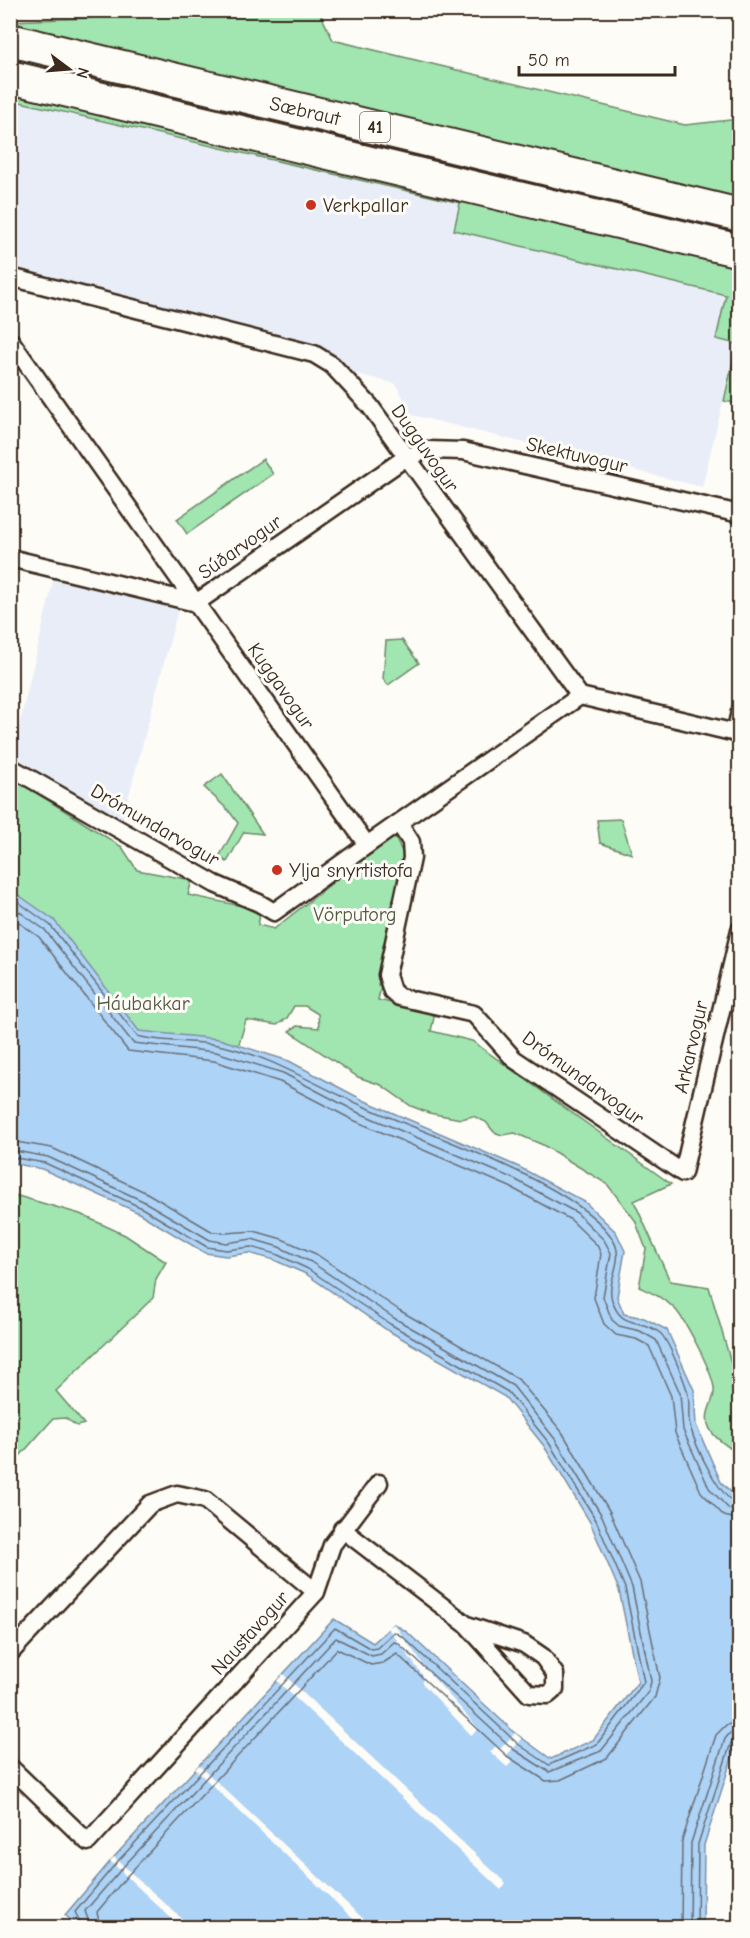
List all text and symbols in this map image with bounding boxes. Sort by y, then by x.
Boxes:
north arrow [39,39,99,99]
scale bar [519,39,675,77]
text: 50 m [528,50,570,71]
text: N [72,65,93,80]
street label: Sæbraut [267,92,344,131]
road number: 41 [360,112,390,142]
place label: Verkpallar [323,194,408,217]
marker: Verkpallar [304,198,318,212]
street label: Dugguvogur [386,400,464,496]
street label: Skektuvogur [524,432,630,478]
street label: Súðarvogur [194,510,286,584]
street label: Kuggavogur [243,638,319,734]
street label: Drómundarvogur [87,779,223,871]
place label: Ylja snyrtistofa [289,859,413,882]
marker: Ylja snyrtistofa [270,863,284,877]
park label: Vörputorg [313,903,397,926]
park label: Háubakkar [96,992,190,1015]
street label: Arkarvogur [669,998,713,1096]
street label: Drómundarvogur [518,1026,648,1130]
street label: Naustavogur [206,1586,294,1680]

